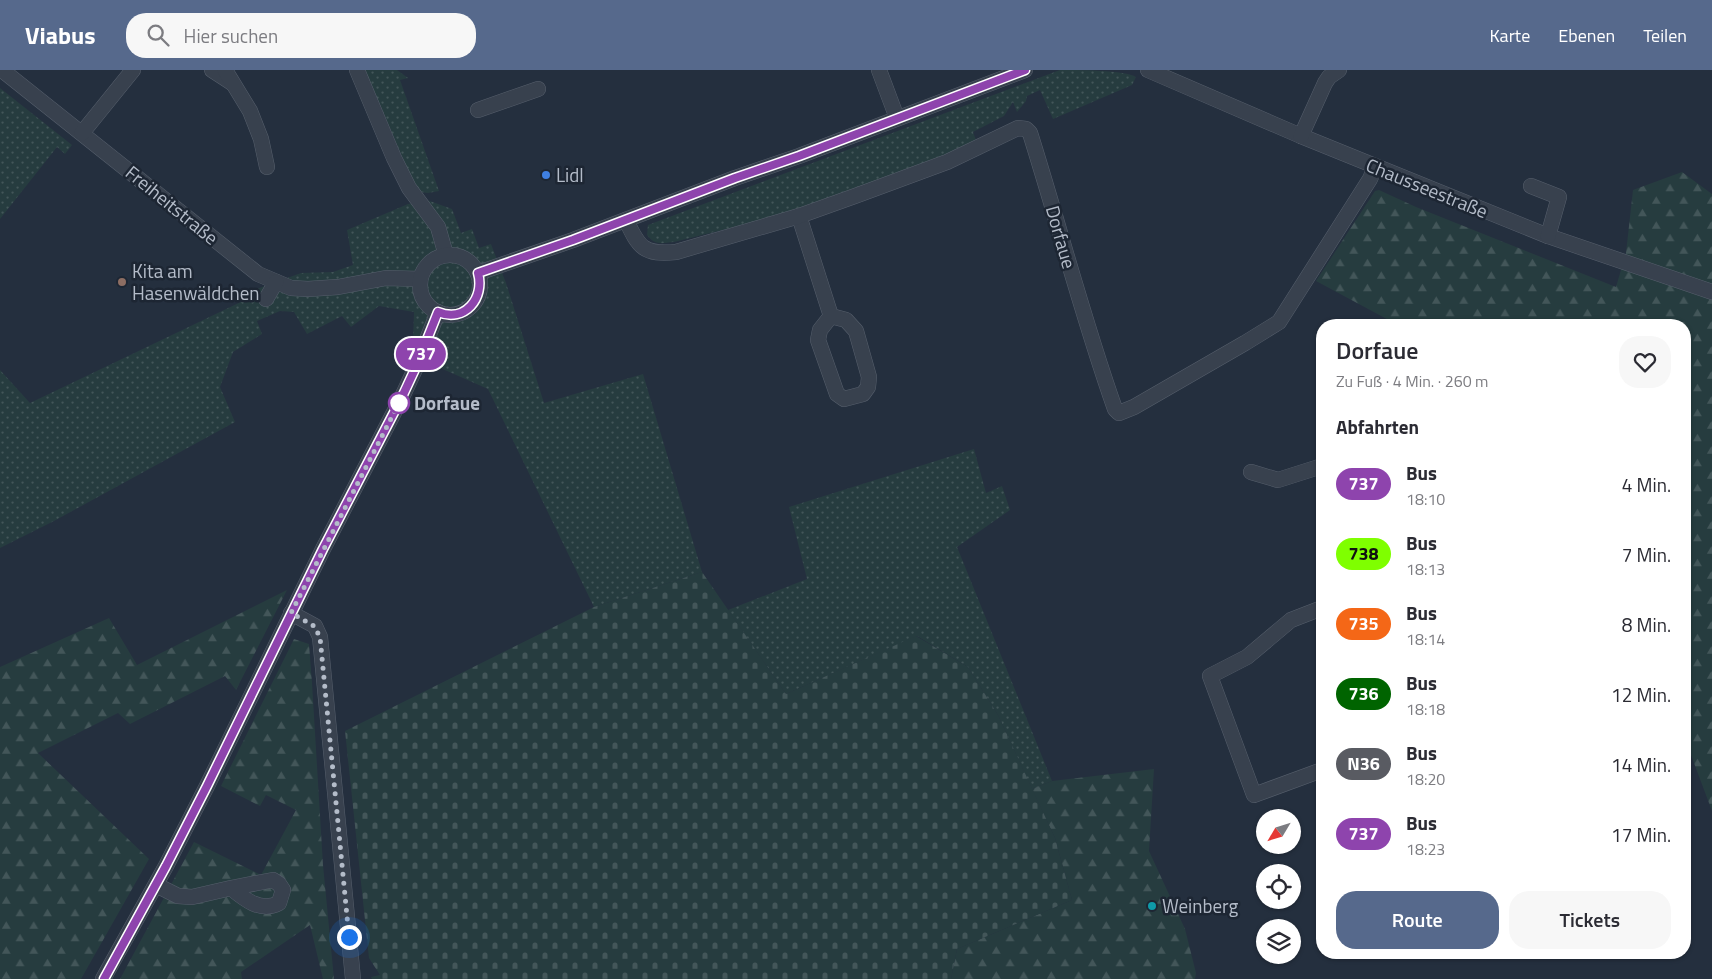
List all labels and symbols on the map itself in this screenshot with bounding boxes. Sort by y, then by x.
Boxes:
street label: Chausseestraße [1362,150,1492,225]
street label: Freiheitstraße [119,158,225,251]
place label: Lidl [556,160,584,189]
marker: Lidl [540,169,552,181]
street label: Dorfaue [1039,202,1084,272]
place label: Kita am Hasenwäldchen [132,256,260,307]
marker: Kita am Hasenwäldchen [116,276,128,288]
line badge: 737 [392,338,450,370]
place label: Dorfaue [414,388,480,417]
marker: Dorfaue [388,392,410,414]
north arrow [1256,809,1301,854]
place label: Weinberg [1162,891,1238,920]
marker: Weinberg [1146,900,1158,912]
your location [337,925,362,950]

